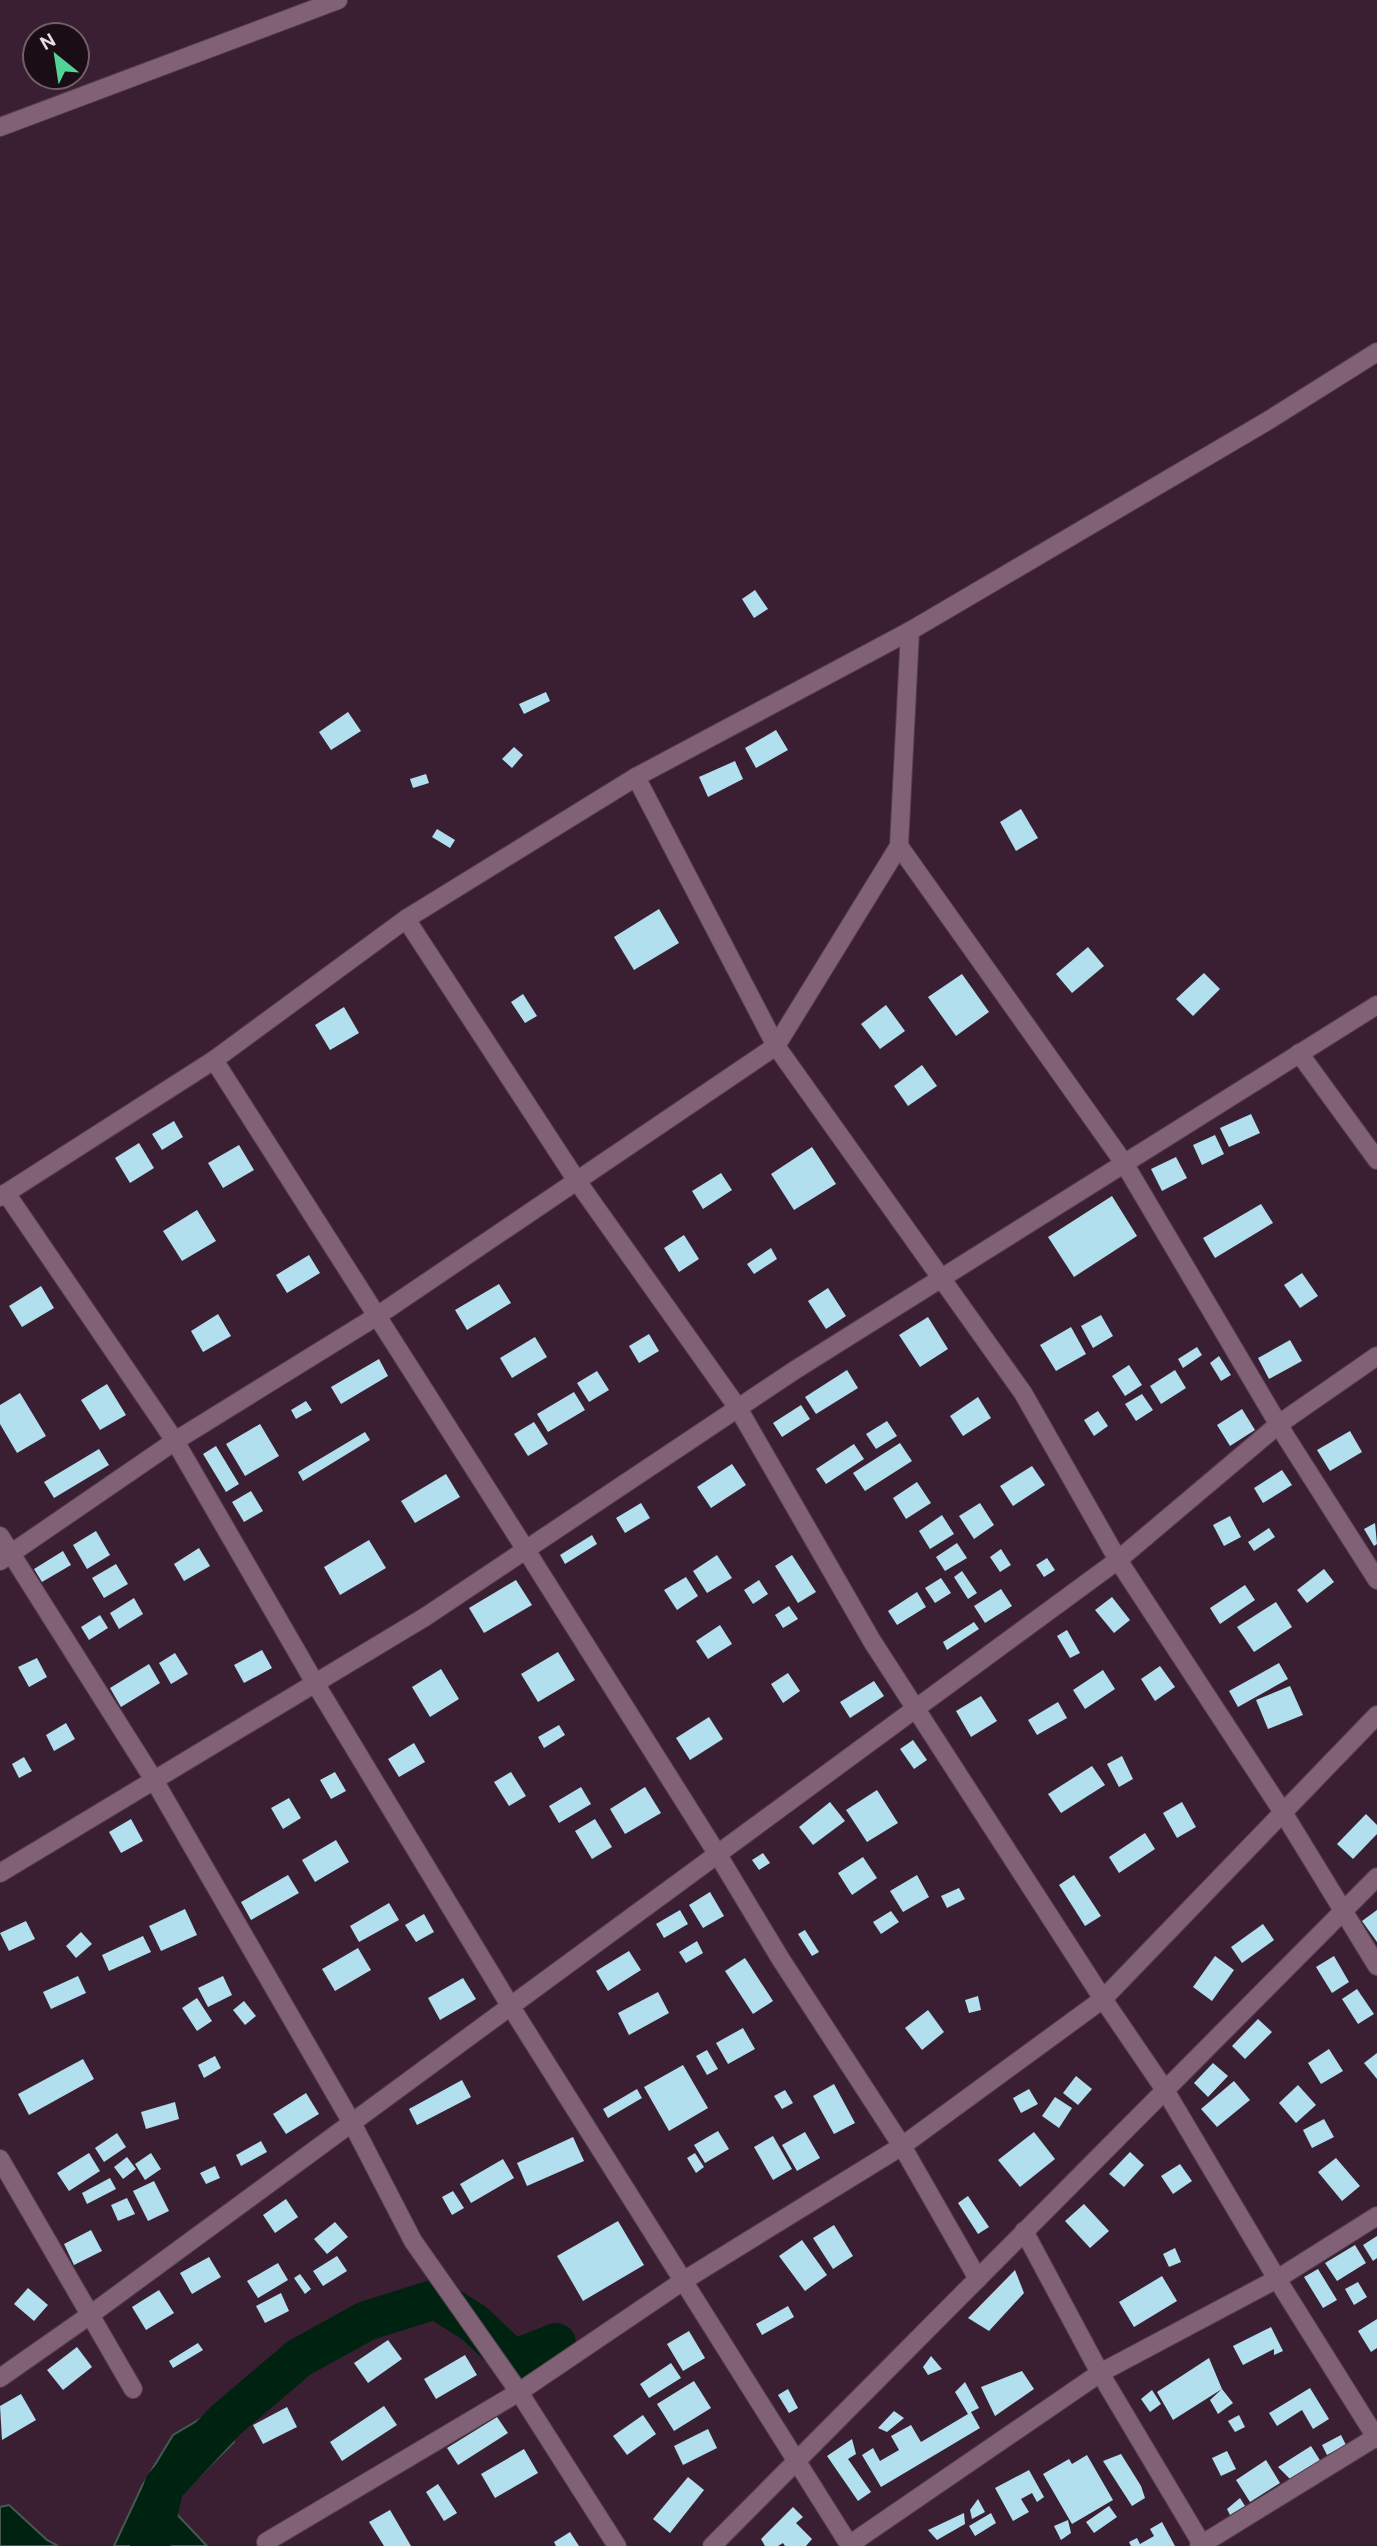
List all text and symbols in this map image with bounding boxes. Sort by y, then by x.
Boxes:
north arrow [21,21,91,91]
text: N [35,27,60,56]

